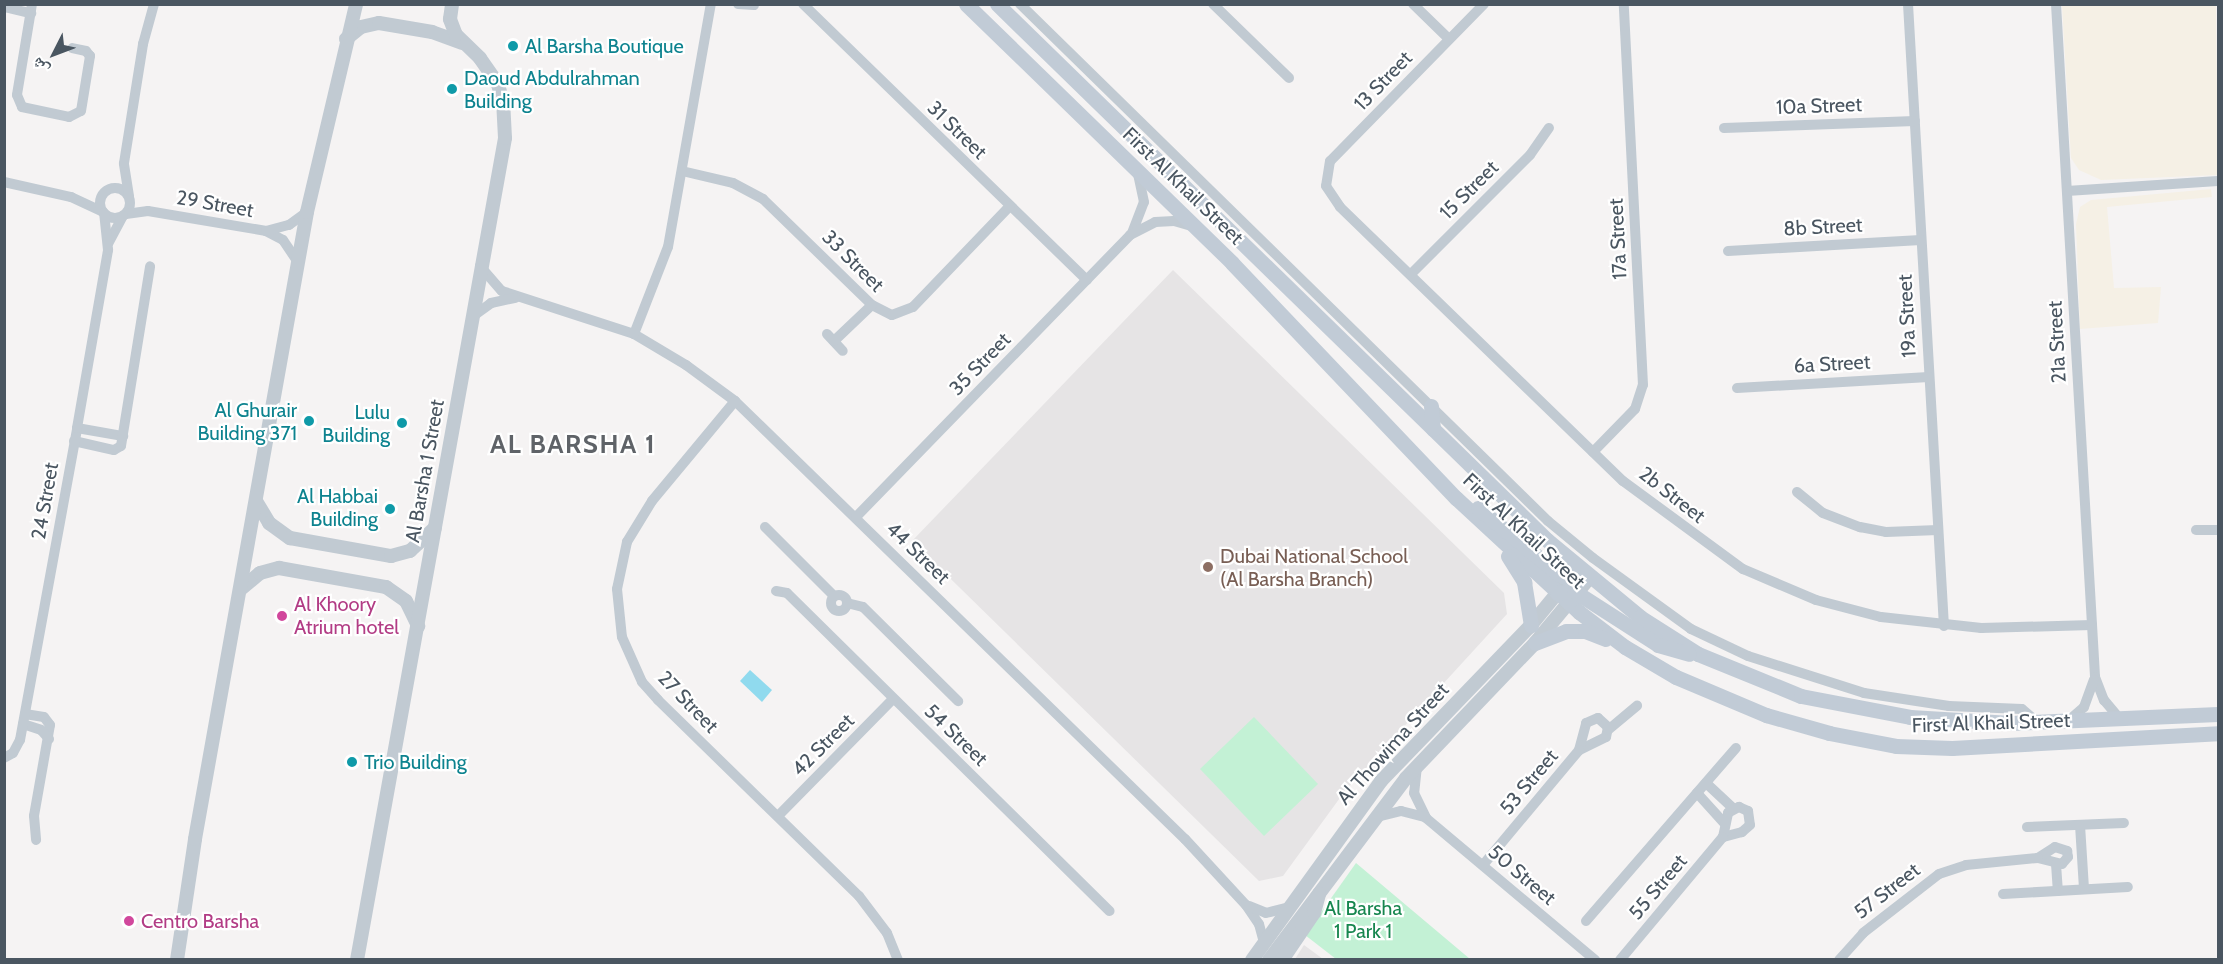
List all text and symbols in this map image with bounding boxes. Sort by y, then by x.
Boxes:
north arrow [24,24,84,84]
place label: Al Barsha Boutique [525,34,684,58]
marker: Al Barsha Boutique [506,39,520,53]
street label: 13 Street [1349,46,1417,116]
text: ش [28,54,53,79]
place label: Daoud Abdulrahman Building [464,66,640,113]
marker: Daoud Abdulrahman Building [445,82,459,96]
street label: 10a Street [1776,93,1862,119]
street label: 31 Street [922,96,992,164]
street label: First Al Khail Street [1118,122,1248,250]
street label: 15 Street [1435,156,1503,224]
street label: 29 Street [175,185,255,223]
street label: 17a Street [1604,198,1632,280]
street label: 8b Street [1783,213,1863,241]
street label: 33 Street [817,225,889,297]
street label: 19a Street [1893,274,1921,358]
street label: 21a Street [2043,300,2071,384]
street label: 35 Street [944,328,1016,400]
street label: 6a Street [1793,350,1871,378]
place label: Al Ghurair Building 371 [197,398,297,445]
street label: Al Barsha 1 Street [401,398,449,544]
place label: Lulu Building [322,400,390,447]
marker: Al Ghurair Building 371 [302,414,316,428]
marker: Lulu Building [395,416,409,430]
district label: AL BARSHA 1 [490,429,656,461]
street label: 24 Street [26,461,64,541]
street label: 2b Street [1634,462,1710,528]
street label: First Al Khail Street [1458,468,1590,594]
place label: Al Habbai Building [297,485,378,532]
marker: Al Habbai Building [383,502,397,516]
street label: 44 Street [881,517,955,589]
place label: Dubai National School (Al Barsha Branch) [1220,544,1408,591]
marker: Dubai National School (Al Barsha Branch) [1201,560,1215,574]
place label: Al Khoory Atrium hotel [294,592,399,639]
marker: Al Khoory Atrium hotel [275,609,289,623]
street label: 27 Street [653,666,723,738]
street label: Al Thowima Street [1332,678,1454,810]
street label: 54 Street [920,699,992,771]
street label: First Al Khail Street [1911,708,2071,738]
street label: 42 Street [787,709,859,781]
street label: 53 Street [1495,745,1563,819]
place label: Trio Building [364,750,467,774]
marker: Trio Building [345,755,359,769]
street label: 50 Street [1483,840,1561,910]
street label: 55 Street [1624,850,1692,924]
street label: 57 Street [1849,858,1925,924]
park label: Al Barsha 1 Park 1 [1324,897,1402,944]
place label: Centro Barsha [141,909,259,933]
marker: Centro Barsha [122,914,136,928]

